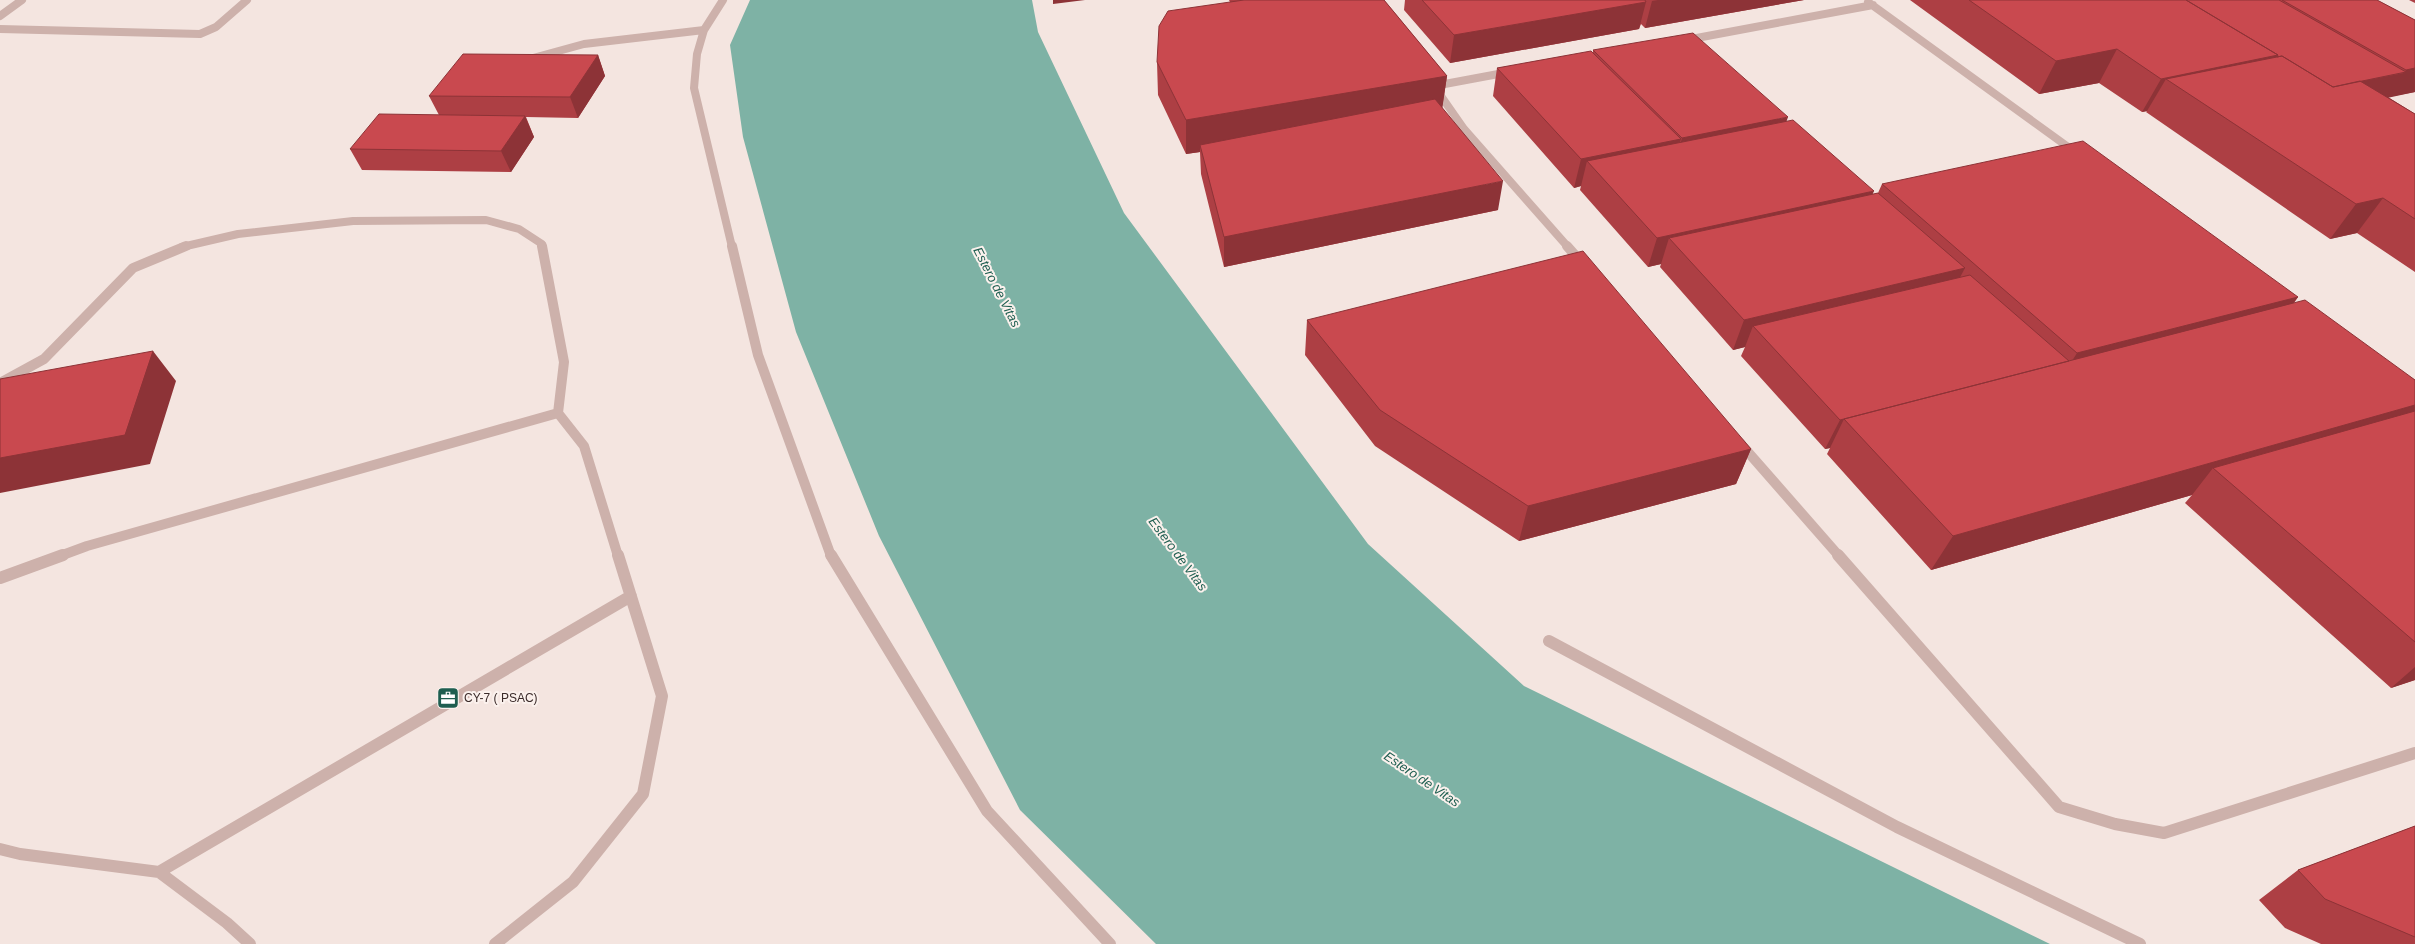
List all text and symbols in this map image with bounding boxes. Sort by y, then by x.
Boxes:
water label: Estero de Vitas [970,244,1024,330]
water label: Estero de Vitas [1146,514,1211,594]
office icon: CY-7 ( PSAC) [435,685,461,711]
place label: CY-7 ( PSAC) [464,691,538,705]
water label: Estero de Vitas [1381,748,1463,810]

